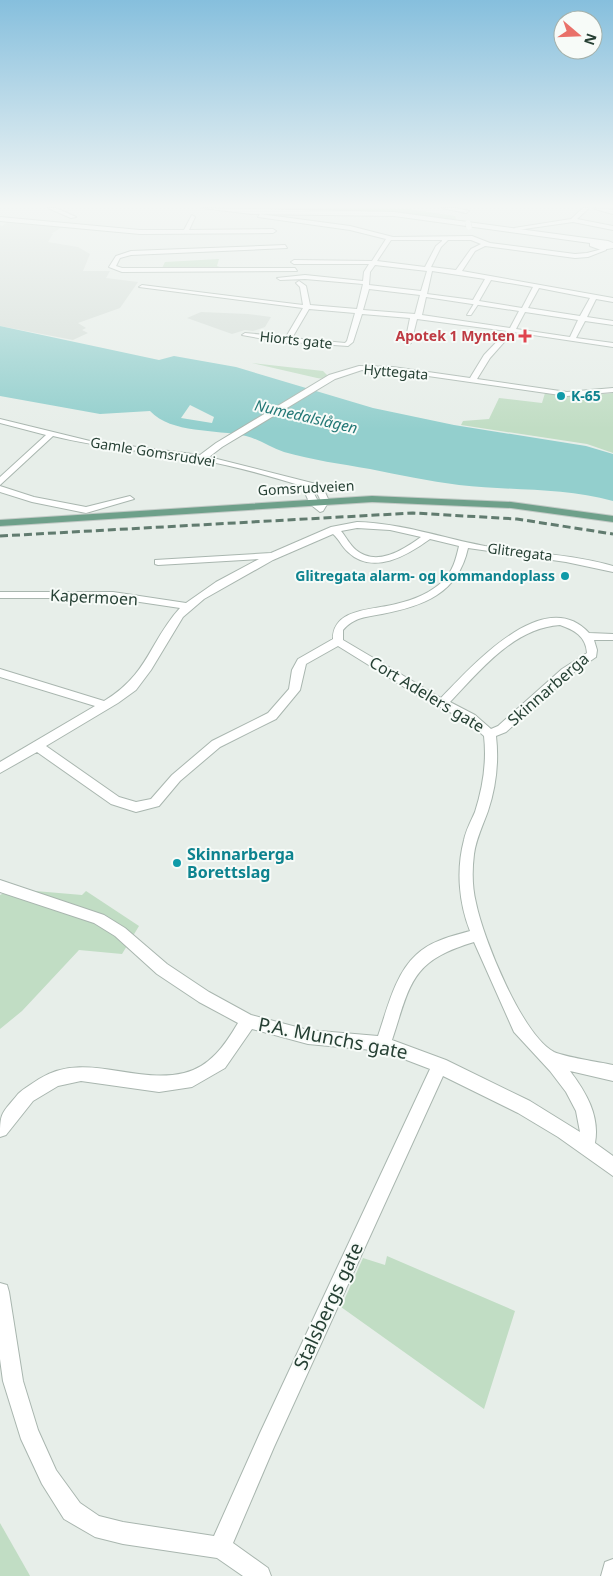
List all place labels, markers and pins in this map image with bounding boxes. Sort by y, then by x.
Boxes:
place label: Apotek 1 Mynten [395,326,515,345]
marker: Apotek 1 Mynten [519,330,531,342]
place label: K-65 [571,386,601,405]
marker: K-65 [555,390,567,402]
place label: Glitregata alarm- og kommandoplass [295,566,555,585]
marker: Glitregata alarm- og kommandoplass [559,570,571,582]
place label: Skinnarberga Borettslag [187,843,294,883]
marker: Skinnarberga Borettslag [171,857,183,869]

